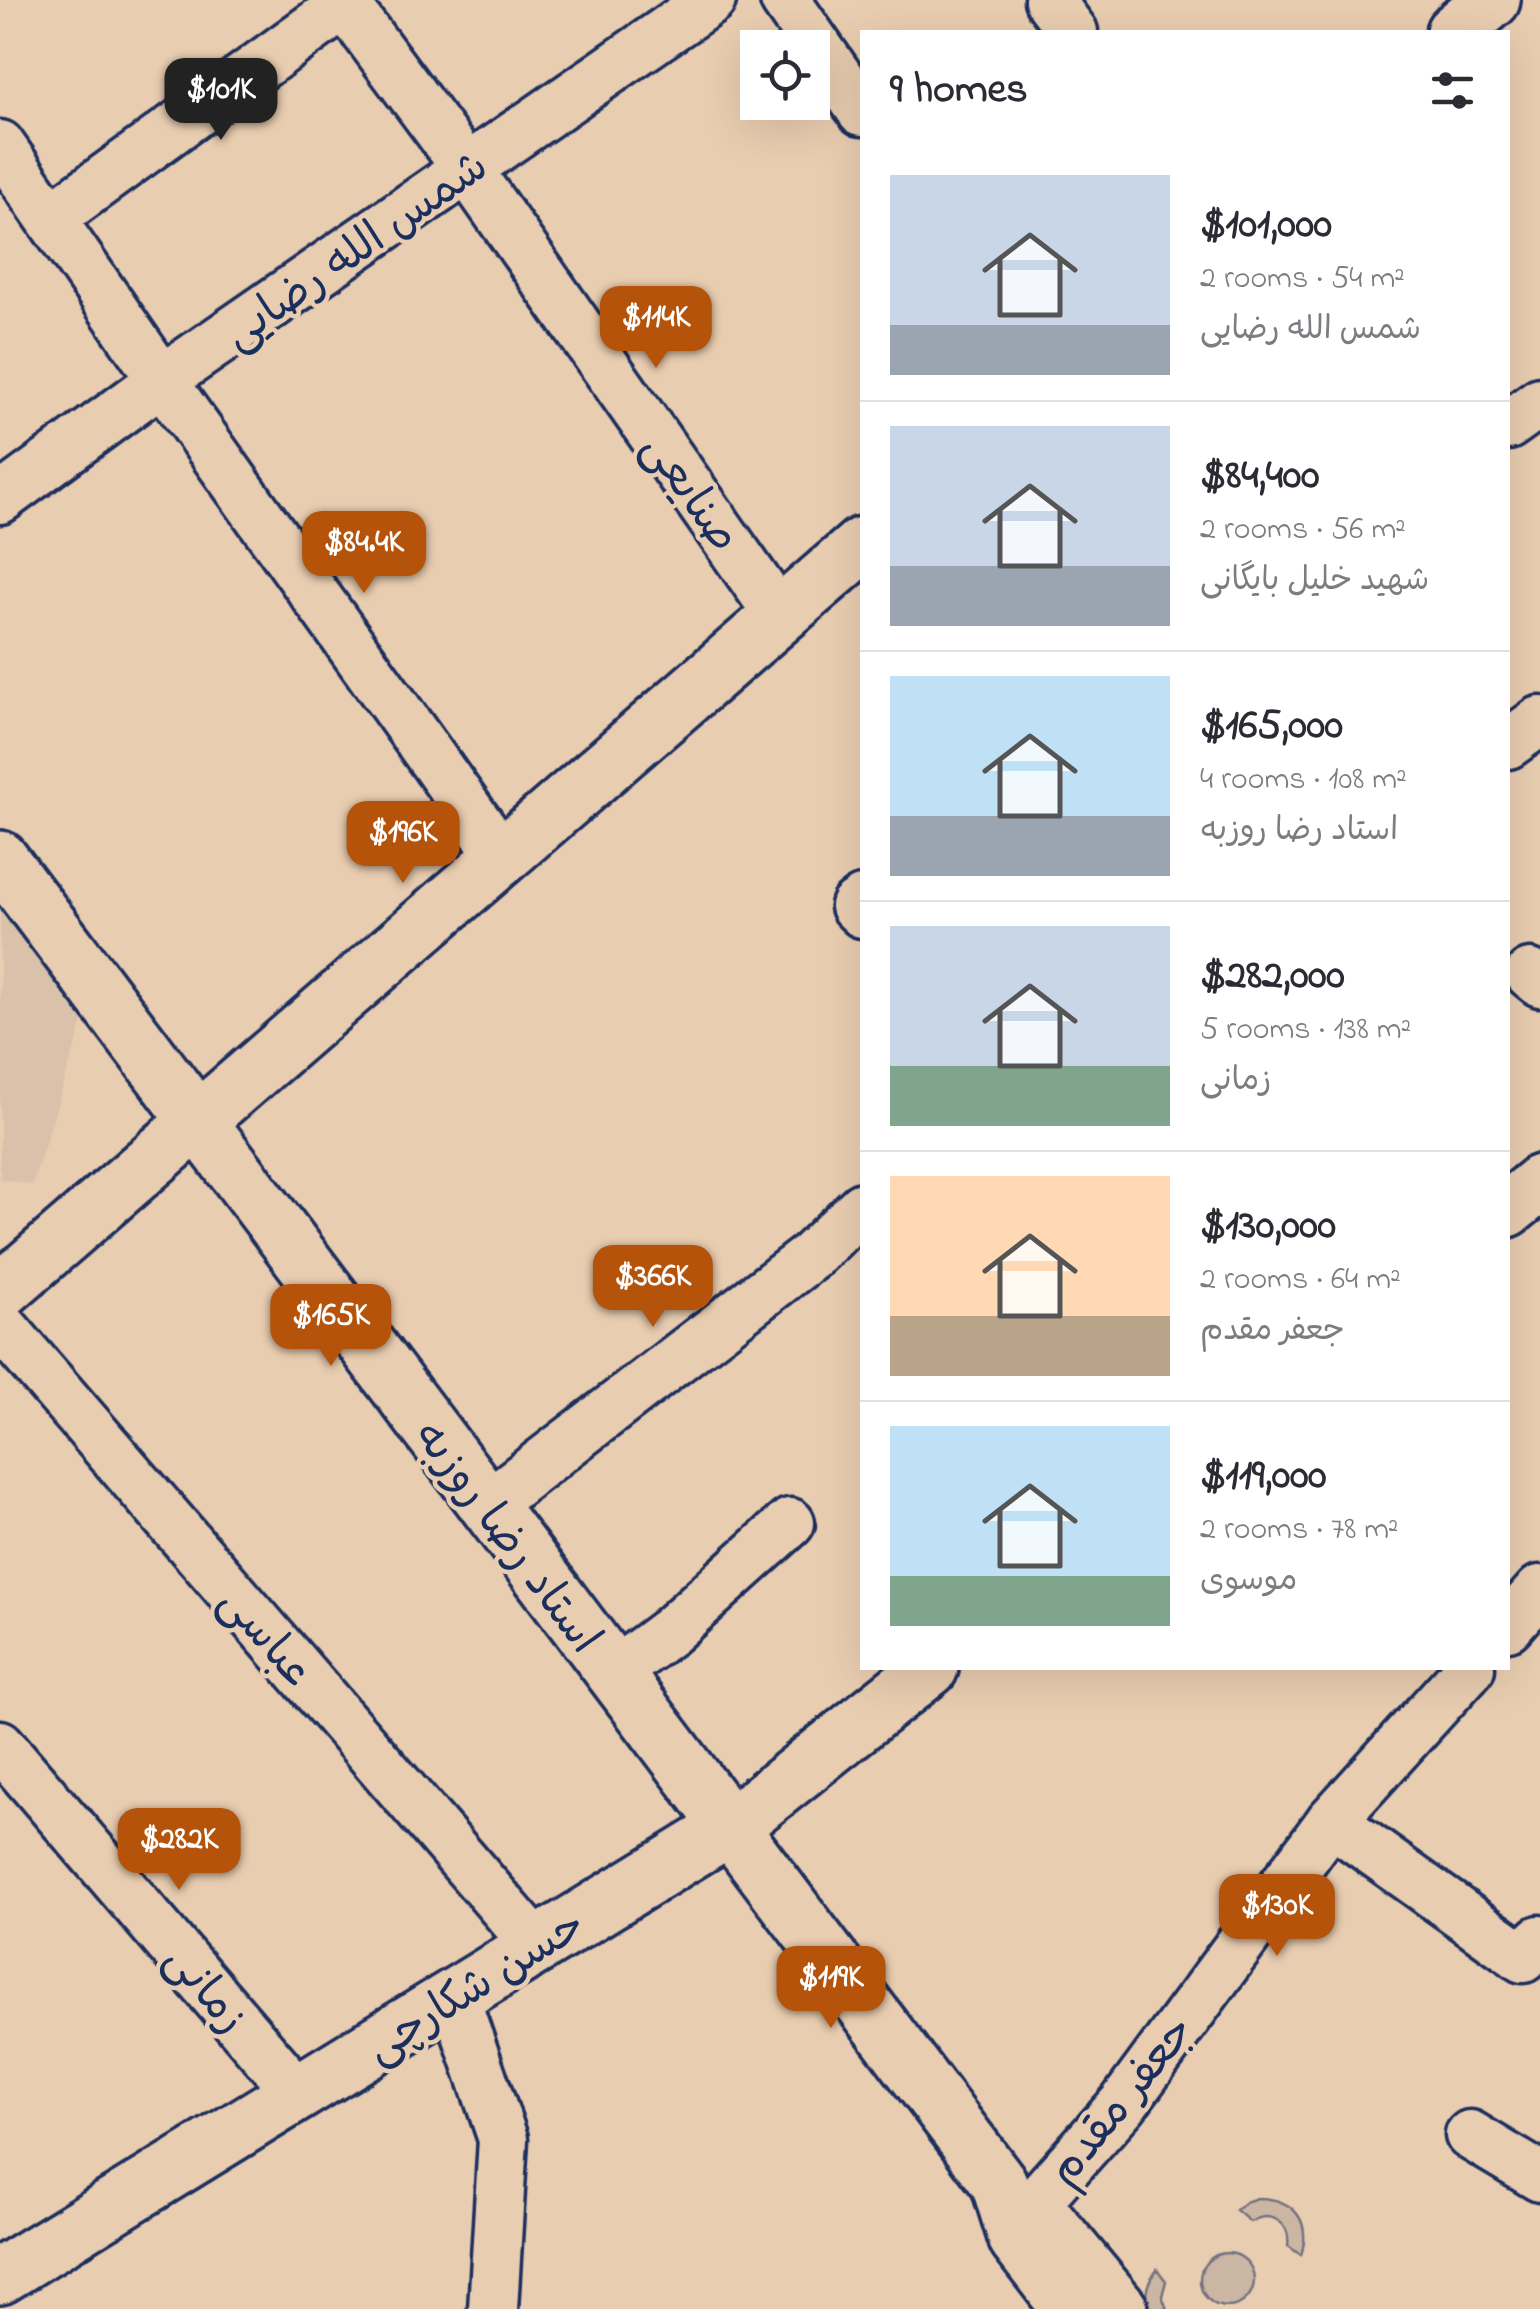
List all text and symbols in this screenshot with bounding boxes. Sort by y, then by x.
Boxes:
map controls [740,30,830,120]
button: locate [740,30,830,120]
pin: $101K [151,58,291,143]
text: 9 homes [890,60,1028,121]
icon: filters [1425,63,1480,118]
text: $101K [186,67,256,114]
street label: شمس الله رضایی [211,136,503,368]
text: $101,000 [1200,195,1332,256]
icon: home [970,215,1090,335]
text: 2 rooms · 54 m² [1200,256,1405,303]
pin: $114K [586,286,726,371]
text: $114K [622,295,690,342]
text: شمس الله رضایی [1200,307,1421,354]
street label: صنایعی [624,420,754,567]
text: $84,400 [1200,446,1319,507]
icon: home [970,466,1090,586]
text: 2 rooms · 56 m² [1200,507,1406,554]
pin: $84.4K [283,511,445,596]
text: $84.4K [324,520,404,567]
text: شهید خلیل بایگانی [1200,558,1429,605]
text: $165,000 [1200,696,1343,757]
icon: home [970,716,1090,836]
text: 4 rooms · 108 m² [1200,757,1407,804]
pin: $196K [333,801,473,886]
text: استاد رضا روزبه [1200,808,1398,855]
text: $196K [369,810,437,857]
text: $282,000 [1200,946,1345,1007]
icon: home [970,966,1090,1086]
text: 5 rooms · 138 m² [1200,1007,1411,1054]
text: زمانی [1200,1058,1271,1105]
text: $130,000 [1200,1196,1336,1257]
icon: home [970,1216,1090,1336]
pin: $366K [583,1245,723,1330]
text: $366K [615,1254,691,1301]
text: 2 rooms · 64 m² [1200,1257,1401,1304]
pin: $165K [261,1284,401,1369]
text: $165K [292,1293,370,1340]
text: جعفر مقدم [1200,1308,1345,1355]
street label: استاد رضا روزبه [395,1407,615,1669]
text: $119,000 [1200,1446,1326,1507]
icon: home [970,1466,1090,1586]
text: 2 rooms · 78 m² [1200,1507,1399,1554]
text: موسوی [1200,1558,1297,1605]
street label: عباسی [201,1573,327,1704]
pin: $282K [109,1808,249,1893]
text: $282K [140,1817,218,1864]
pin: $130K [1207,1874,1347,1959]
text: $130K [1241,1883,1313,1930]
street label: حسن شکارچی [354,1894,600,2082]
street label: زمانی [147,1931,262,2050]
pin: $119K [761,1946,901,2031]
text: $119K [799,1955,863,2002]
street label: جعفر مقدم [1033,2002,1213,2202]

